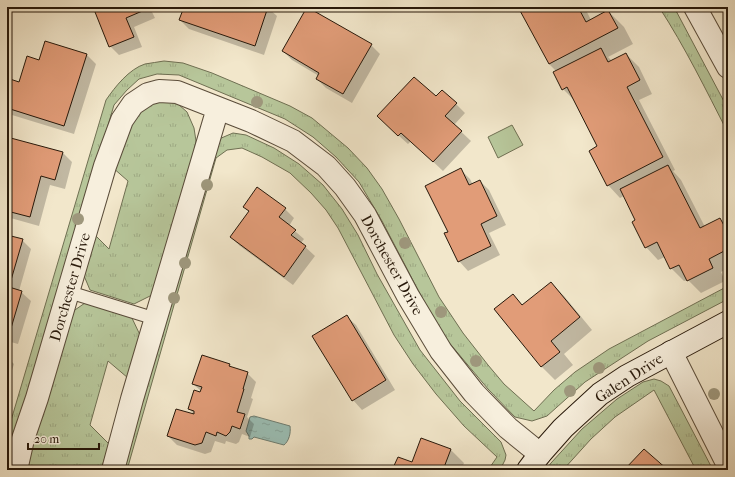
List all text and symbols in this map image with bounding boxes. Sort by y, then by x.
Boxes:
street label: Dorchester Drive [357,212,427,319]
street label: Dorchester Drive [46,230,94,343]
street label: Galen Drive [592,349,667,407]
scale bar [28,425,99,451]
text: 20 m [34,432,59,446]

